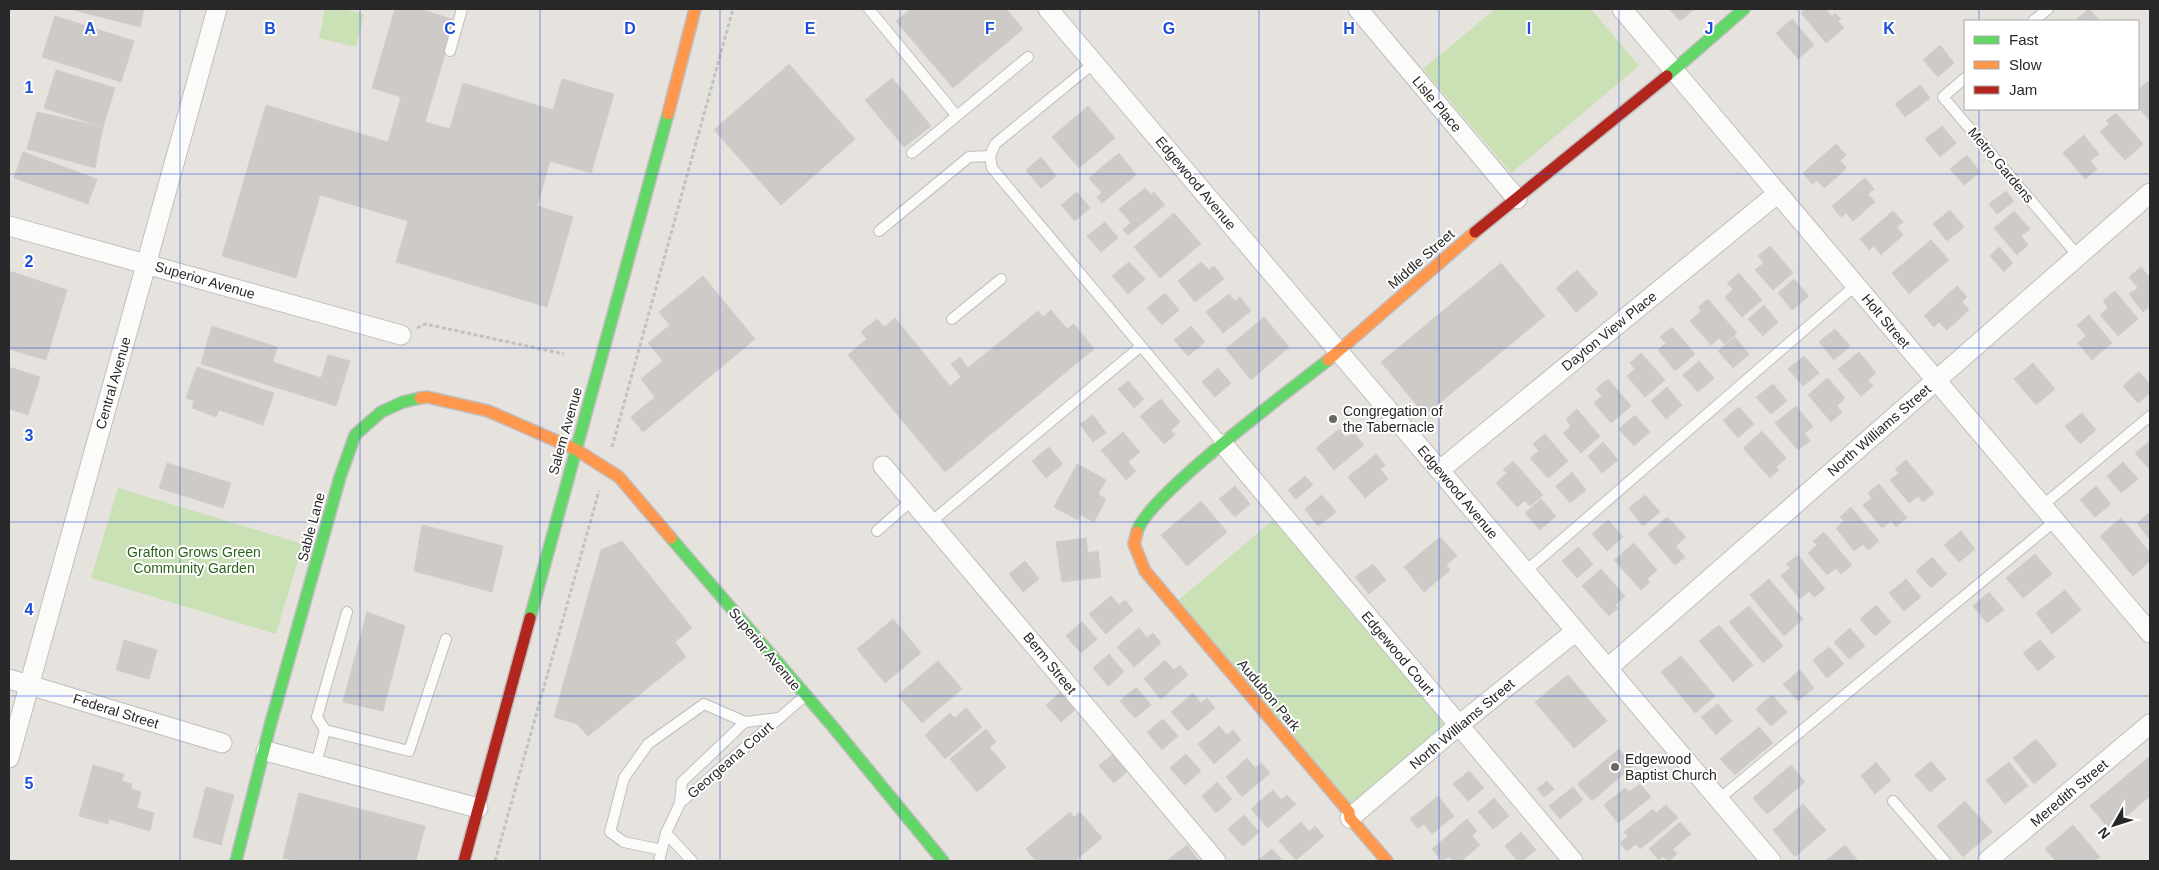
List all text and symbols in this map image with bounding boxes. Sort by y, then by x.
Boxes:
text: A [84,20,96,37]
text: B [264,20,276,37]
text: C [444,20,456,37]
text: D [624,20,636,37]
text: E [805,20,816,37]
text: F [985,20,995,37]
text: G [1163,20,1175,37]
text: H [1343,20,1355,37]
text: I [1527,20,1531,37]
text: J [1705,20,1713,37]
text: K [1883,20,1895,37]
legend [1964,20,2139,110]
text: Fast [2009,31,2039,48]
text: Slow [2009,56,2042,73]
street label: Lisle Place [1409,73,1465,135]
text: 1 [25,79,34,96]
text: Jam [2009,81,2037,98]
street label: Metro Gardens [1965,124,2037,206]
street label: Edgewood Avenue [1152,133,1240,233]
street label: Middle Street [1385,226,1457,292]
text: 2 [25,253,34,270]
street label: Superior Avenue [153,258,257,302]
street label: Dayton View Place [1558,288,1660,374]
street label: Holt Street [1859,291,1913,352]
street label: Central Avenue [92,335,134,431]
street label: North Williams Street [1824,381,1934,479]
street label: Salem Avenue [545,385,585,476]
place label: Congregation of the Tabernacle [1343,403,1443,435]
marker: Congregation of the Tabernacle [1327,413,1339,425]
text: 3 [25,427,34,444]
street label: Edgewood Avenue [1414,442,1502,542]
street label: Sable Lane [294,491,328,563]
park label: Grafton Grows Green Community Garden [127,544,261,576]
text: 4 [25,601,34,618]
street label: Superior Avenue [726,604,804,694]
street label: Edgewood Court [1358,608,1438,698]
street label: Berm Street [1020,629,1080,697]
street label: Audubon Park [1234,656,1304,735]
street label: North Williams Street [1407,676,1518,772]
street label: Federal Street [71,690,161,732]
street label: Georgeana Court [684,718,776,802]
place label: Edgewood Baptist Church [1625,751,1717,783]
street label: Meredith Street [2027,756,2111,830]
marker: Edgewood Baptist Church [1609,761,1621,773]
text: 5 [25,775,34,792]
north arrow [2089,800,2139,850]
text: N [2094,824,2113,842]

